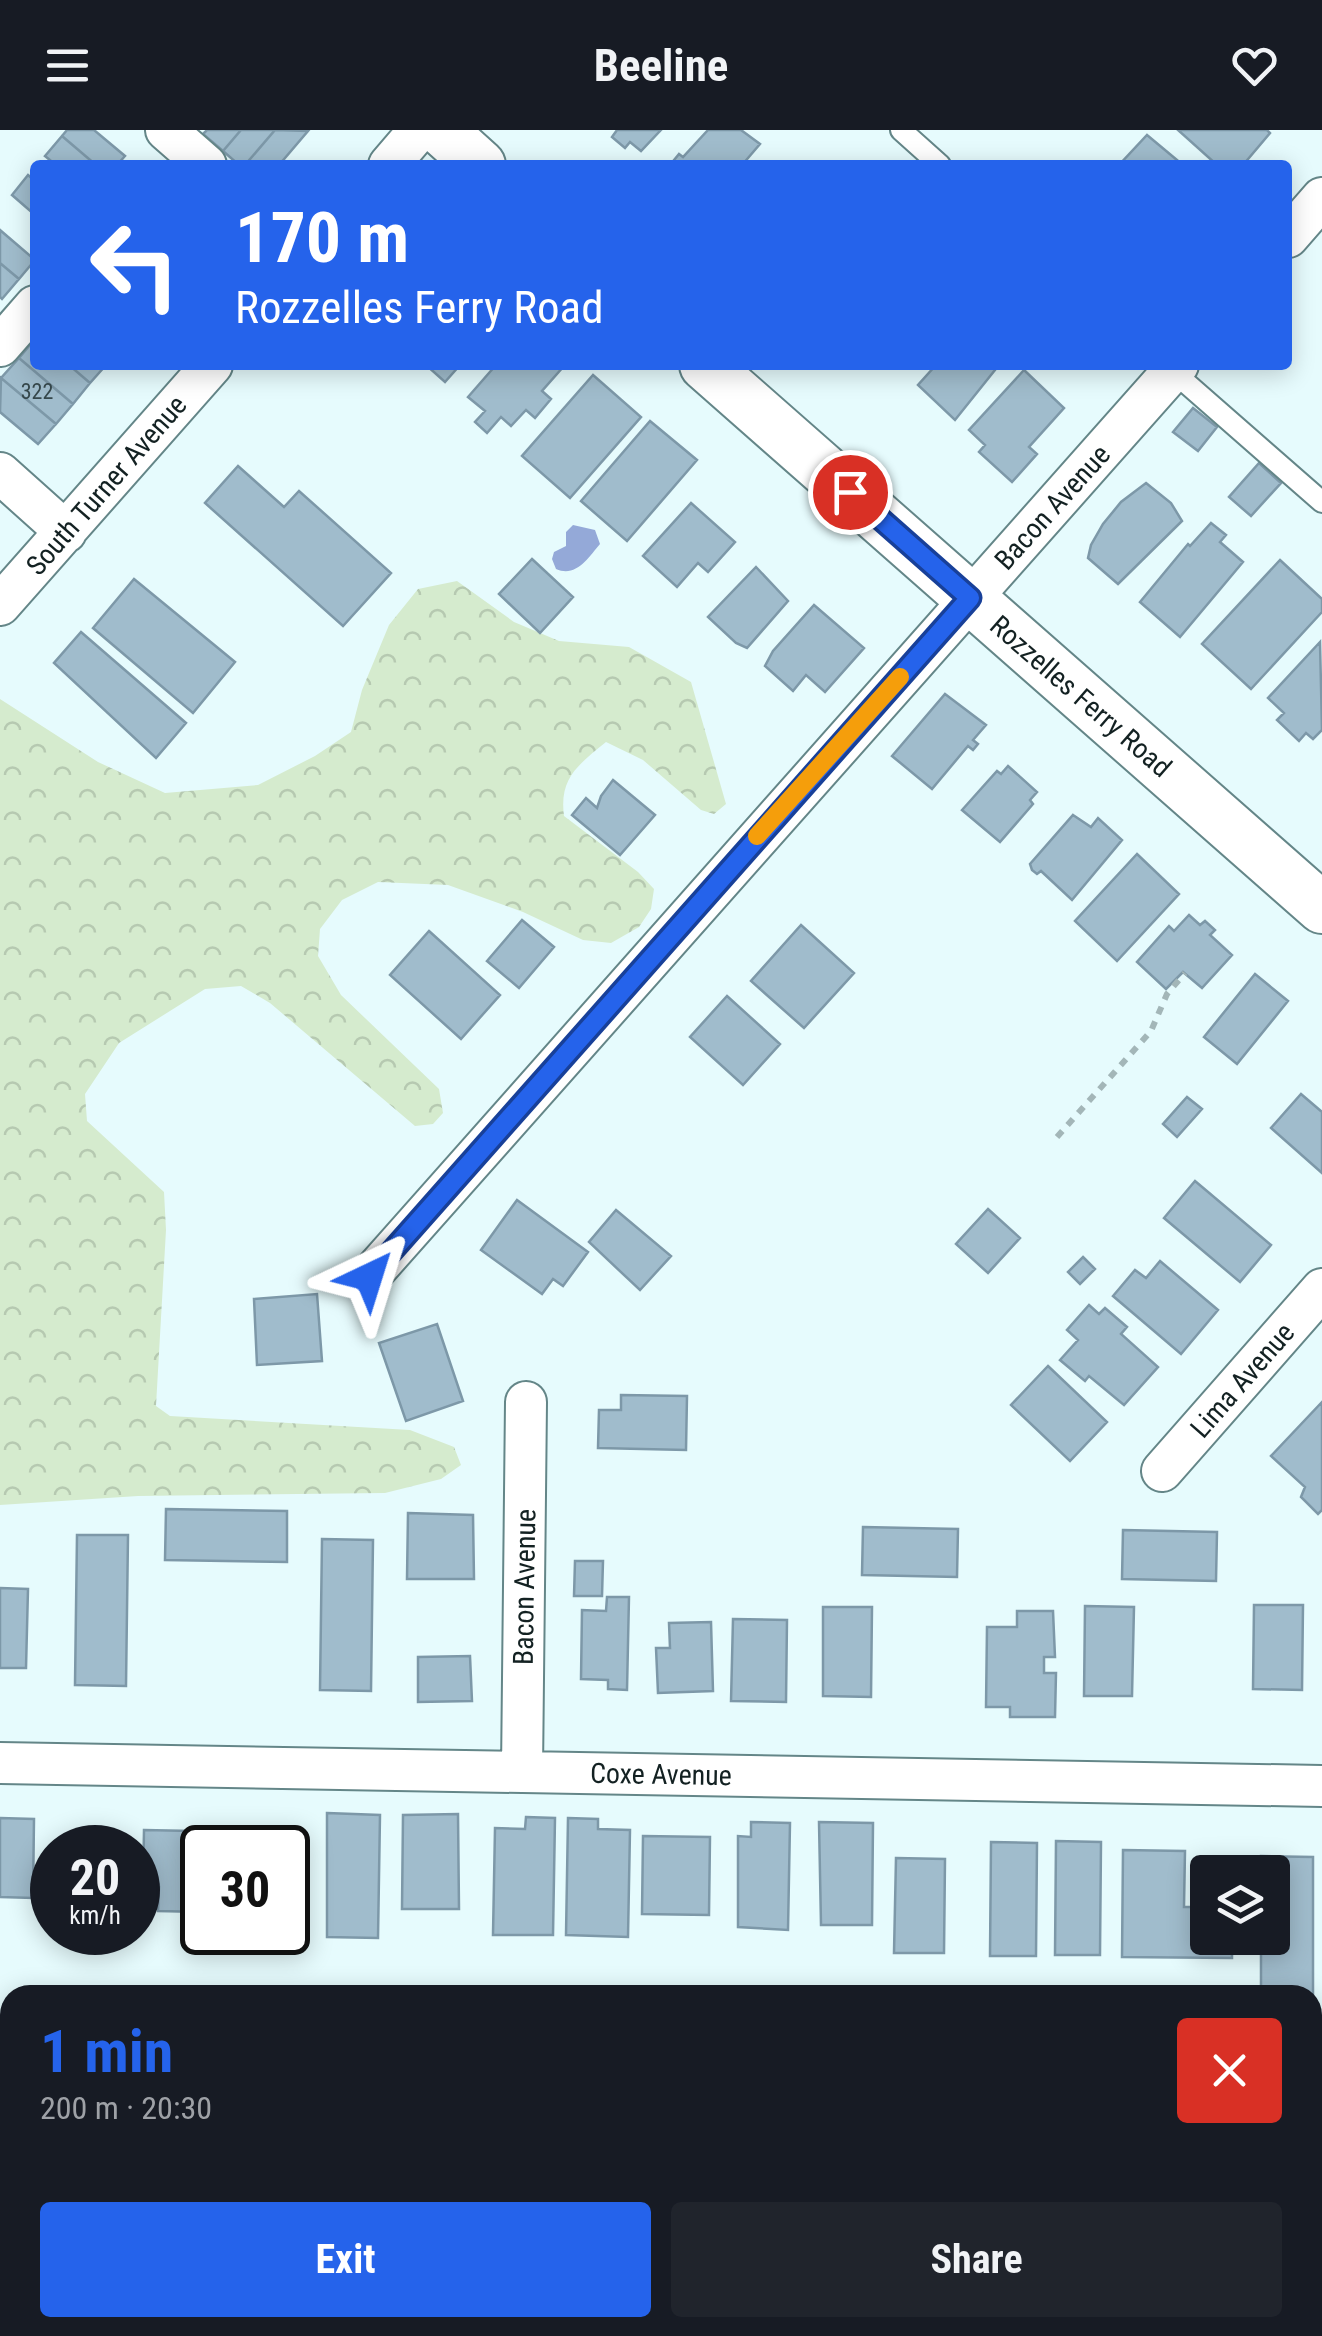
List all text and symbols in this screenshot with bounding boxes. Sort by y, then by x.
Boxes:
icon: menu [40,38,95,93]
icon: heart [1227,38,1282,93]
text: Beeline [594,39,728,92]
text: 170 m [235,197,409,279]
icon: left [70,200,200,330]
text: Rozzelles Ferry Road [235,281,603,334]
house number: 322 [21,379,53,404]
street label: South Turner Avenue [19,389,193,582]
street label: Bacon Avenue [988,438,1117,576]
pin [808,450,893,535]
icon: arrive [823,465,878,520]
street label: Rozzelles Ferry Road [983,609,1178,784]
position arrow [317,1225,421,1329]
street label: Lima Avenue [1184,1316,1301,1444]
street label: Bacon Avenue [507,1509,542,1665]
street label: Coxe Avenue [590,1757,732,1792]
speed limit sign: 30 [180,1825,310,1955]
text: 20 [70,1849,120,1907]
map controls [1190,1855,1290,1955]
button: layers [1190,1855,1290,1955]
text: km/h [69,1901,121,1930]
text: 1 min [40,2016,173,2087]
button: close [1177,2018,1282,2123]
text: 200 m · 20:30 [40,2089,212,2127]
button: Exit [40,2202,651,2317]
button: Share [671,2202,1282,2317]

